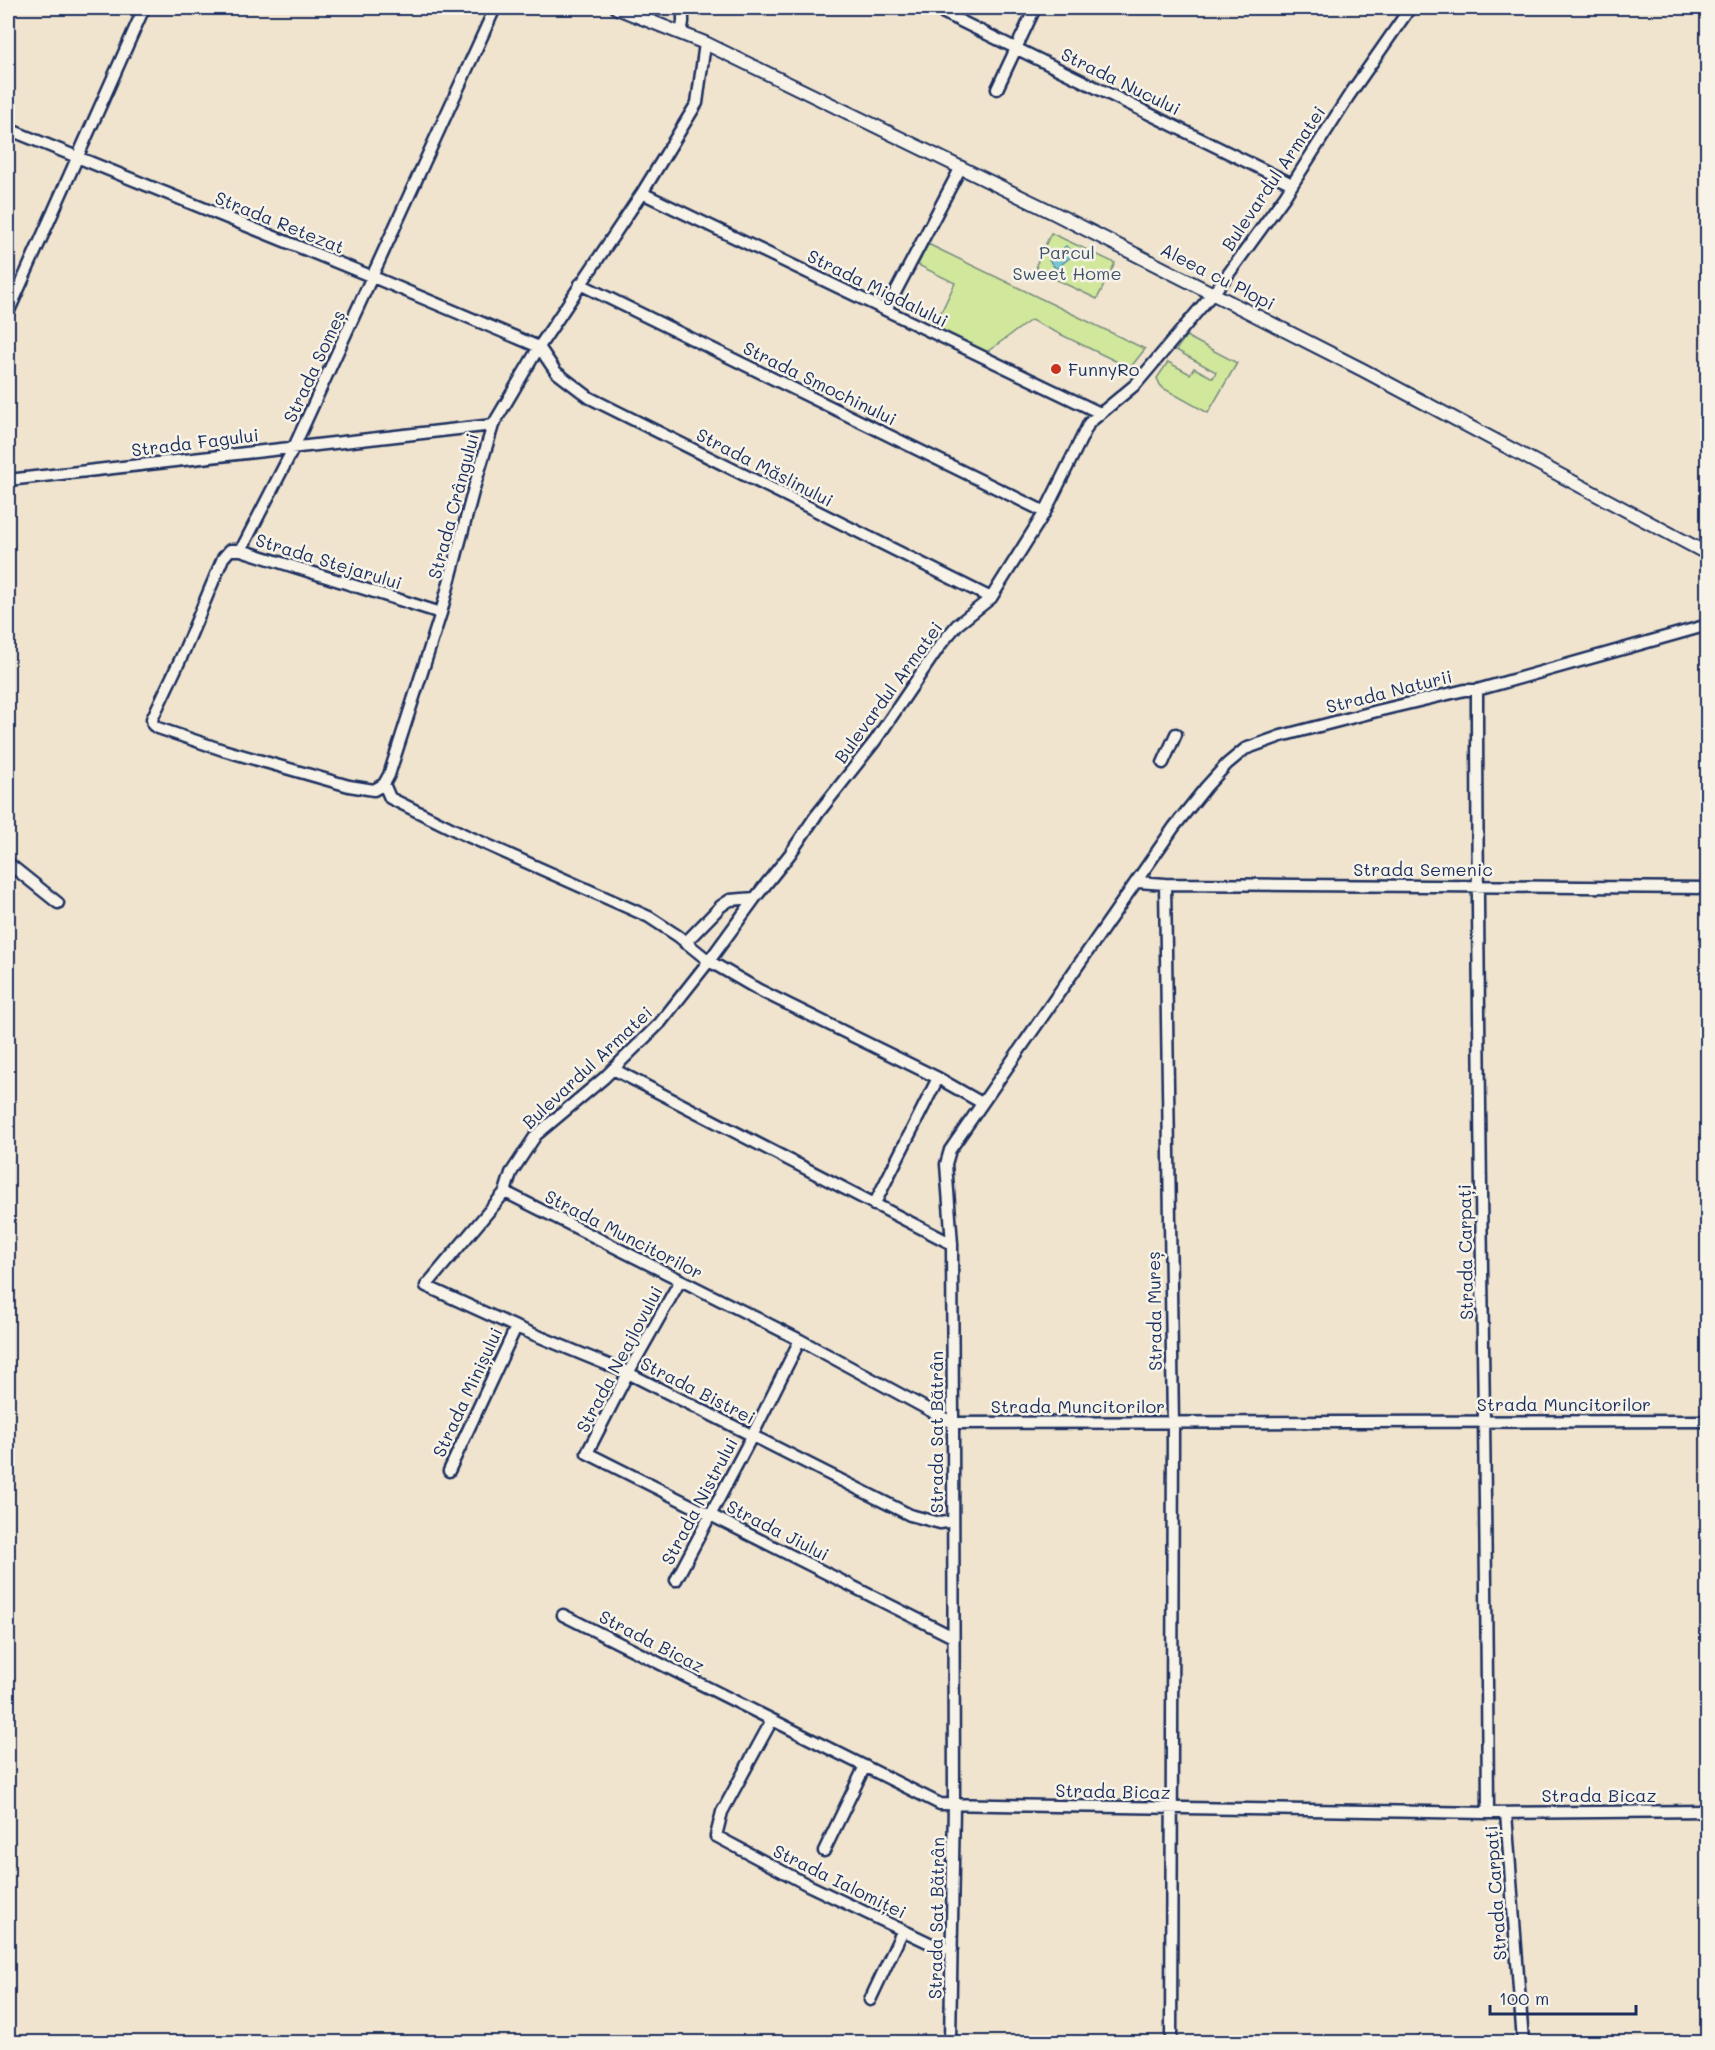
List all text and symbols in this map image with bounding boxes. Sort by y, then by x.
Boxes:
street label: Strada Nucului [1057,42,1185,120]
street label: Bulevardul Armatei [1216,101,1330,255]
street label: Strada Retezat [212,185,348,259]
street label: Aleea cu Plopi [1157,237,1279,315]
park label: Parcul Sweet Home [1012,240,1122,285]
street label: Strada Migdalului [804,243,952,333]
street label: Strada Someș [277,306,351,426]
street label: Strada Smochinului [739,335,901,431]
place label: FunnyRo [1068,357,1140,381]
marker: FunnyRo [1049,362,1063,376]
street label: Strada Fagului [130,422,260,462]
street label: Strada Măslinului [692,422,838,512]
street label: Strada Crângului [422,430,484,582]
street label: Strada Stejarului [253,527,405,595]
street label: Bulevardul Armatei [828,616,948,768]
street label: Strada Naturii [1324,664,1454,718]
street label: Strada Semenic [1353,857,1493,881]
street label: Bulevardul Armatei [517,1000,657,1134]
street label: Strada Muncitorilor [541,1184,707,1284]
street label: Strada Carpați [1452,1184,1478,1320]
street label: Strada Mureș [1141,1251,1167,1371]
street label: Strada Neajlovului [570,1281,668,1437]
street label: Strada Minișului [426,1323,508,1461]
street label: Strada Bistrei [637,1351,759,1429]
street label: Strada Sat Bătrân [924,1351,948,1513]
street label: Strada Muncitorilor [1477,1392,1651,1416]
street label: Strada Muncitorilor [991,1394,1165,1418]
street label: Strada Nistrului [655,1433,743,1569]
street label: Strada Jiului [723,1494,833,1566]
street label: Strada Bicaz [595,1604,709,1678]
street label: Strada Bicaz [1055,1778,1171,1804]
street label: Strada Bicaz [1541,1783,1657,1807]
street label: Strada Carpați [1478,1825,1512,1961]
street label: Strada Sat Bătrân [923,1837,949,1999]
street label: Strada Ialomiței [769,1838,911,1924]
scale bar [1490,1978,1636,2016]
text: 100 m [1499,1986,1549,2010]

